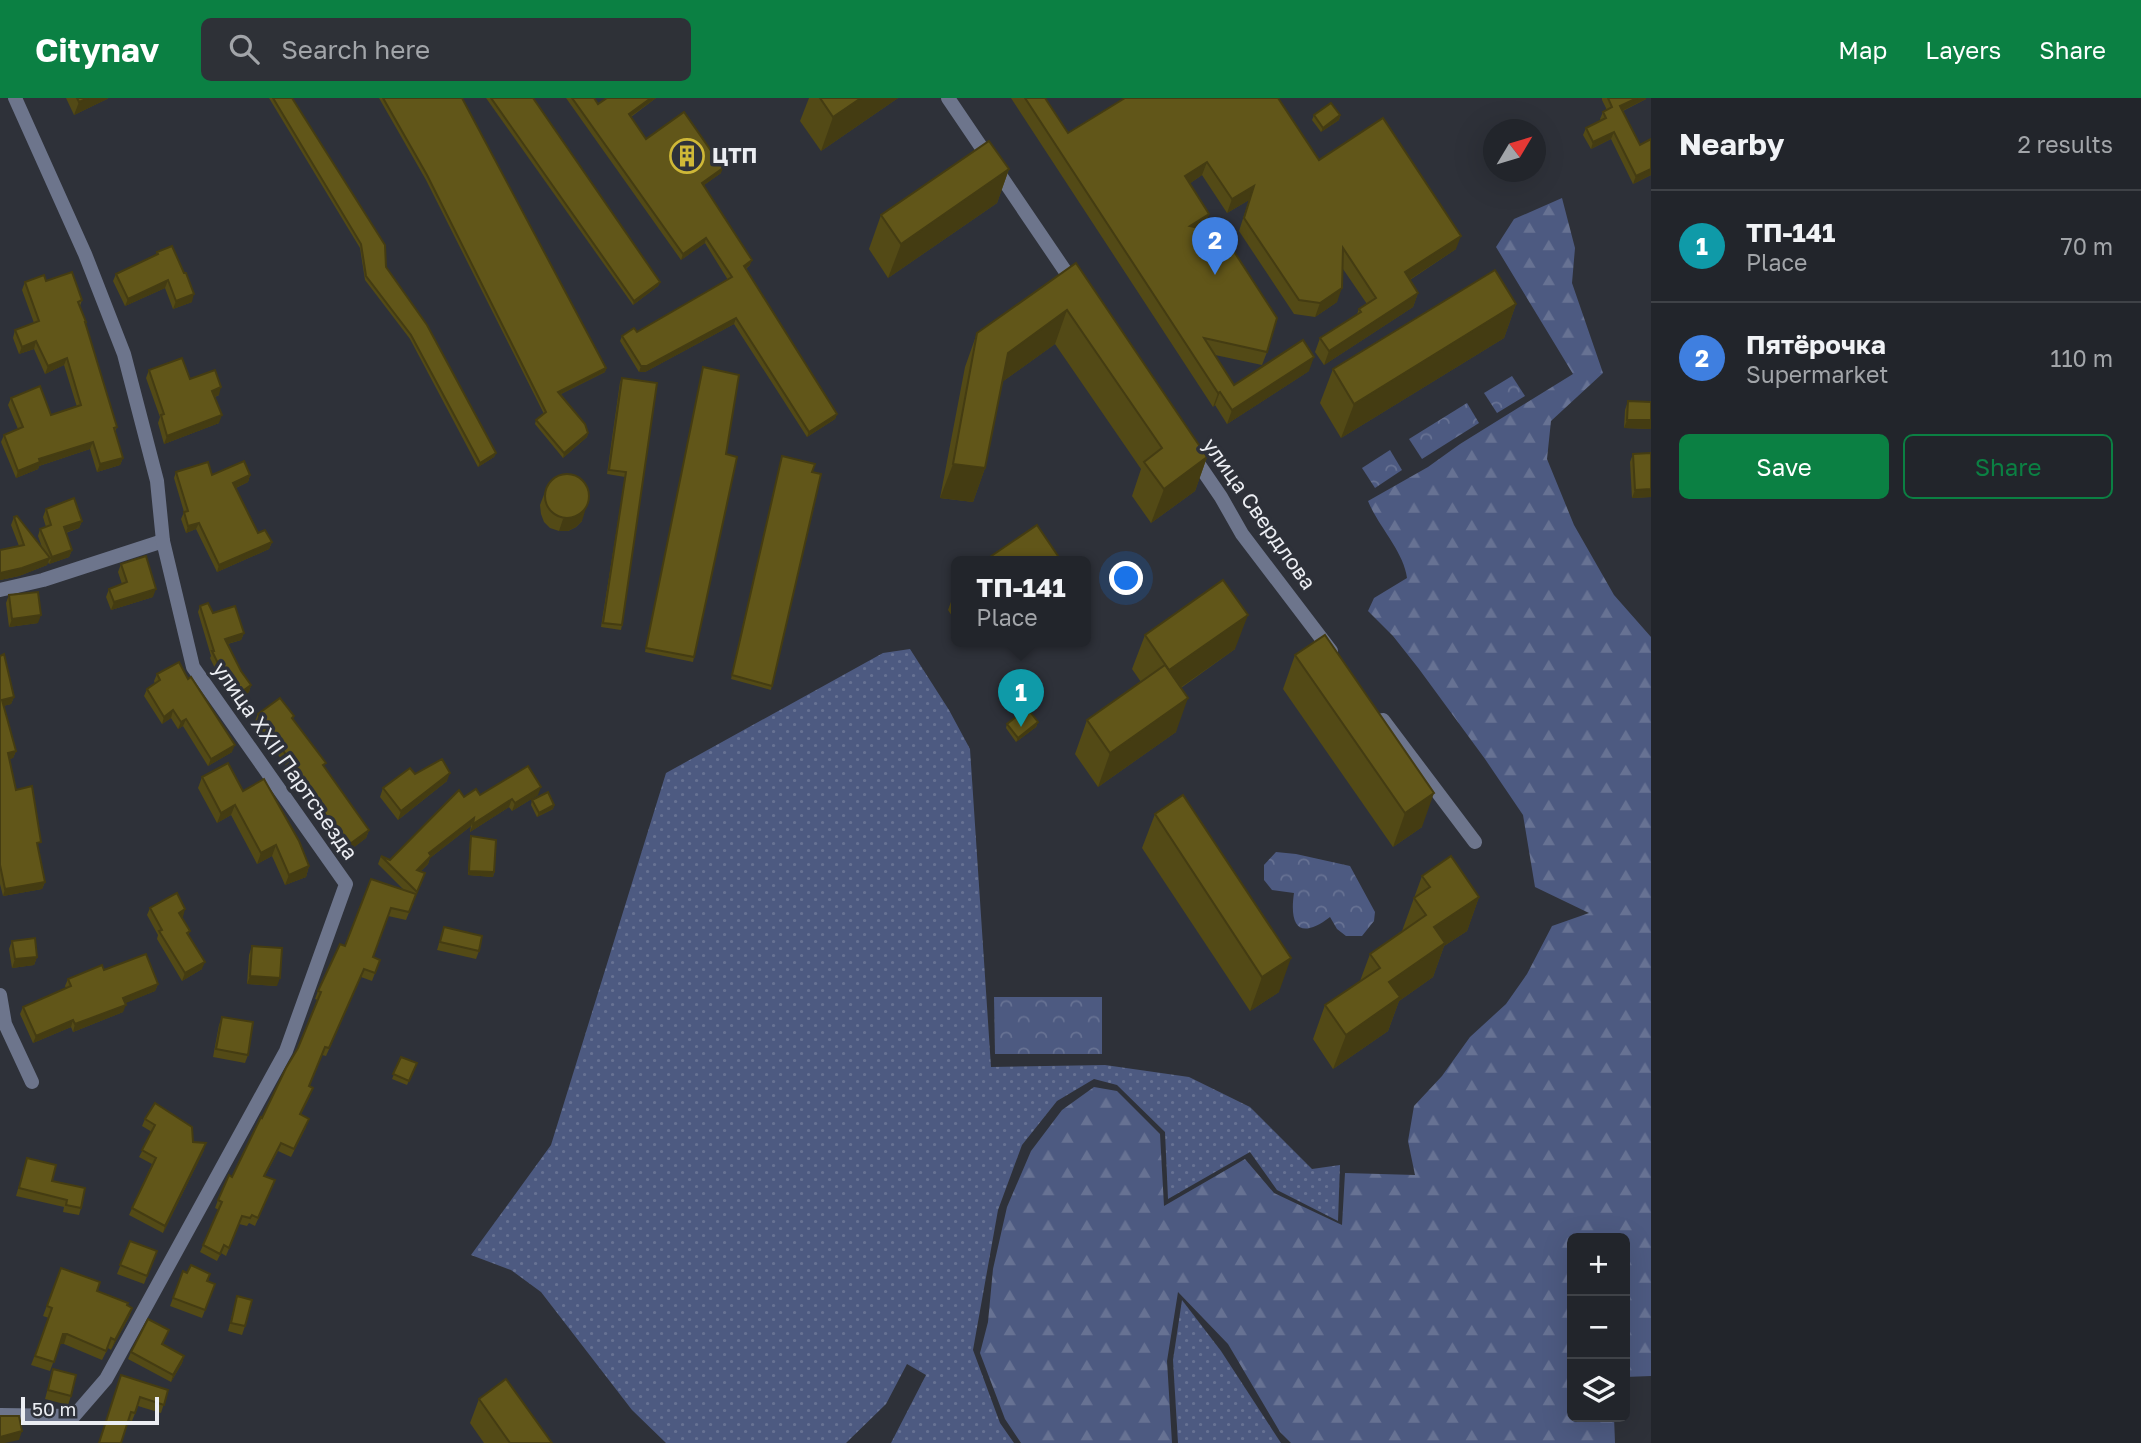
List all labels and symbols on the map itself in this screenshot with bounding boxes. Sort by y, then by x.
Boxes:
north arrow [1483,119,1546,182]
building icon: ЦТП [668,137,706,175]
place label: ЦТП [712,142,757,168]
pin: 2 [1192,217,1238,275]
street label: улица Свердлова [1198,432,1322,594]
your location [1109,561,1143,595]
street label: улица XXII Партсъезда [208,657,364,864]
pin: 1 [998,669,1044,727]
scale bar [21,1394,159,1426]

